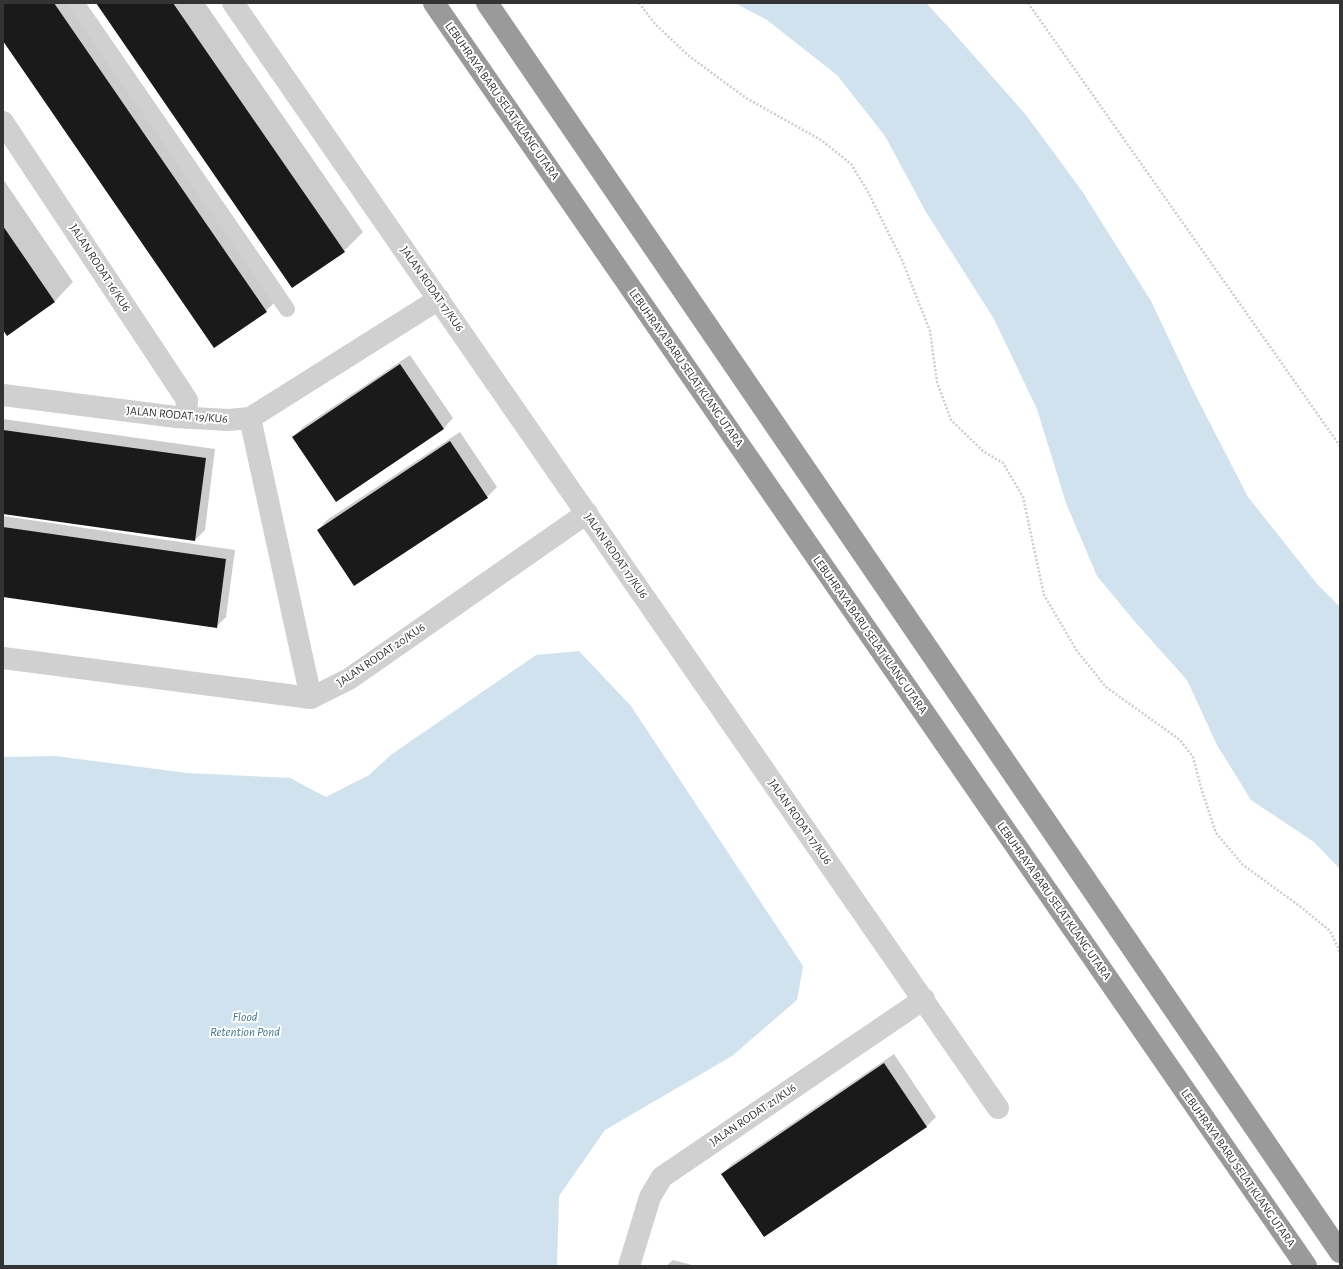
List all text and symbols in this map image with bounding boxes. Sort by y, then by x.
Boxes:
street label: LEBUHRAYA BARU SELAT KLANG UTARA [442,19,562,183]
street label: JALAN RODAT 16/KU6 [66,221,134,315]
street label: JALAN RODAT 17/KU6 [397,244,467,334]
street label: LEBUHRAYA BARU SELAT KLANG UTARA [626,286,746,450]
street label: JALAN RODAT 19/KU6 [126,403,228,427]
street label: JALAN RODAT 17/KU6 [581,511,651,601]
street label: LEBUHRAYA BARU SELAT KLANG UTARA [810,553,930,717]
street label: JALAN RODAT 20/KU6 [334,620,428,690]
street label: JALAN RODAT 17/KU6 [765,777,835,867]
street label: LEBUHRAYA BARU SELAT KLANG UTARA [994,819,1114,983]
water label: Flood Retention Pond [210,1009,280,1040]
street label: JALAN RODAT 21/KU6 [707,1081,799,1149]
street label: LEBUHRAYA BARU SELAT KLANG UTARA [1178,1086,1298,1250]

